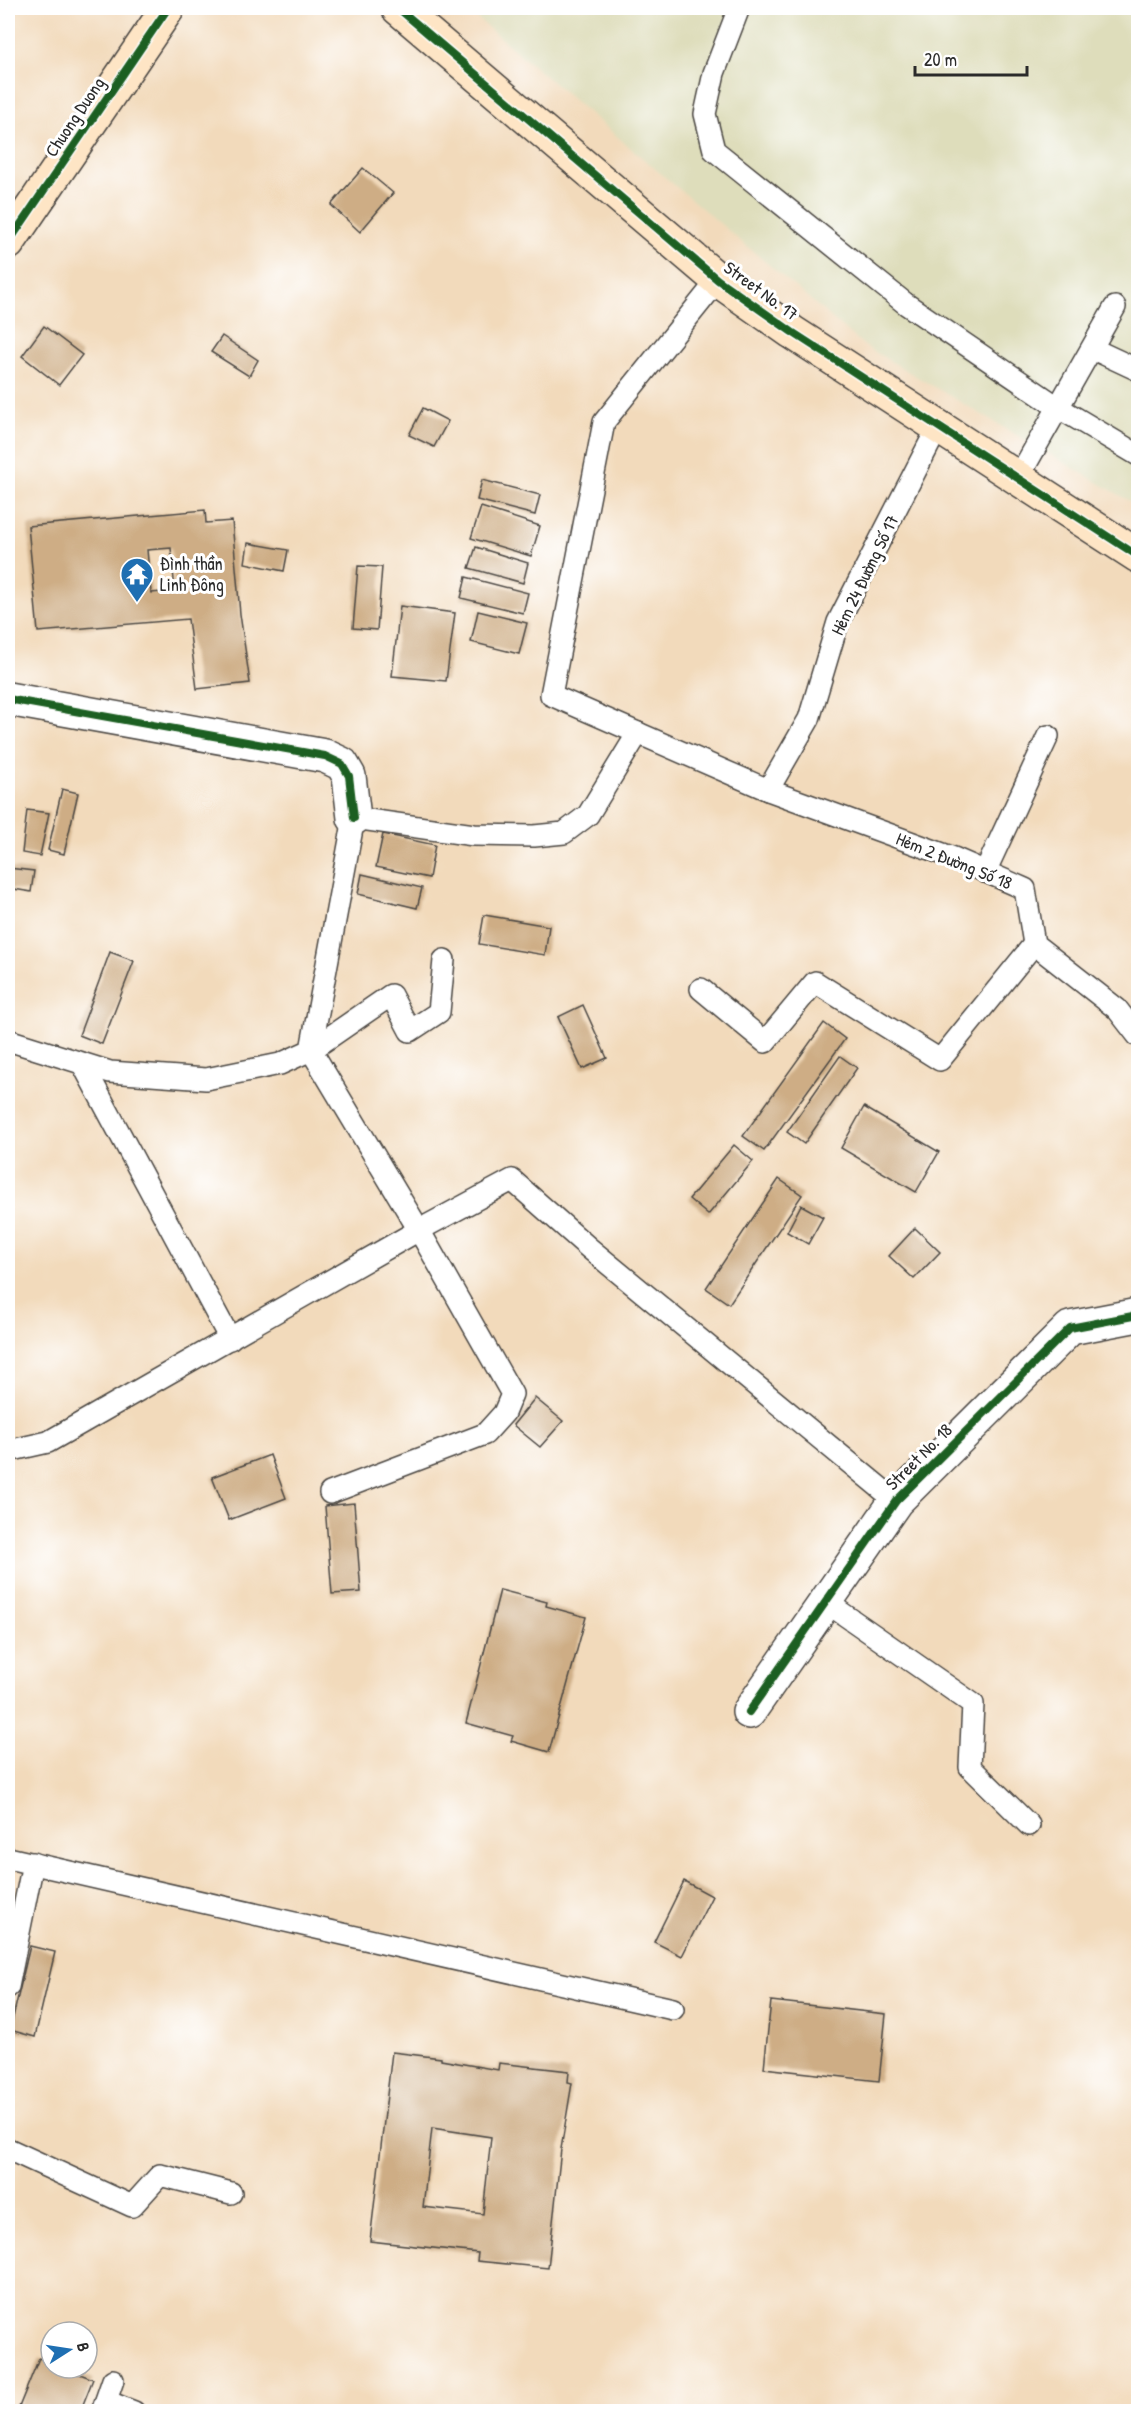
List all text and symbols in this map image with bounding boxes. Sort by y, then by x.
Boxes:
scale bar [915,39,1028,77]
text: 20 m [924,47,957,72]
street label: Chuong Duong [39,72,110,162]
street label: Street No. 17 [719,255,804,326]
street label: Hẻm 24 Đường Số 17 [825,510,905,639]
place label: Đình thần Linh Đông [160,551,224,597]
temple icon: Đình thần Linh Đông [119,556,155,603]
street label: Hẻm 2 Đường Số 18 [892,826,1016,895]
street label: Street No. 18 [880,1418,958,1496]
north arrow [39,2320,99,2380]
text: B [72,2341,95,2353]

